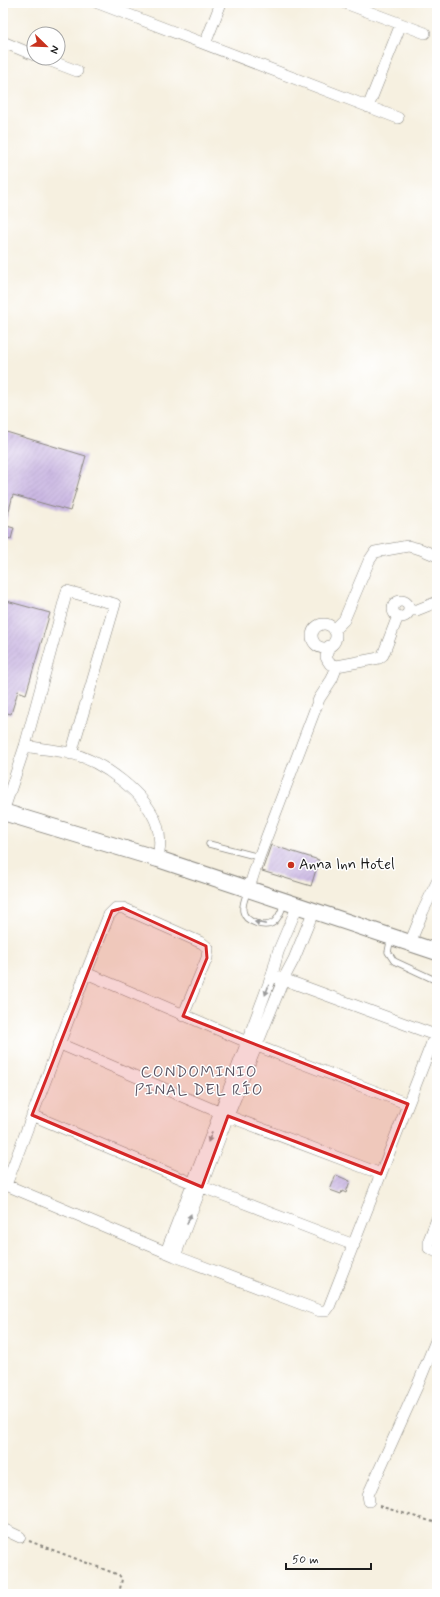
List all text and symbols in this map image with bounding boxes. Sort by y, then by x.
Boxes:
north arrow [26,26,66,66]
text: N [46,43,62,56]
place label: Anna Inn Hotel [299,855,395,875]
marker: Anna Inn Hotel [286,860,296,870]
one-way arrow [254,920,266,926]
one-way arrow [263,984,269,996]
district label: CONDOMINIO PINAL DEL RÍO [135,1062,263,1101]
one-way arrow [206,1131,212,1143]
one-way arrow [187,1213,193,1225]
scale bar [286,1545,371,1571]
text: 50 m [292,1552,319,1568]

